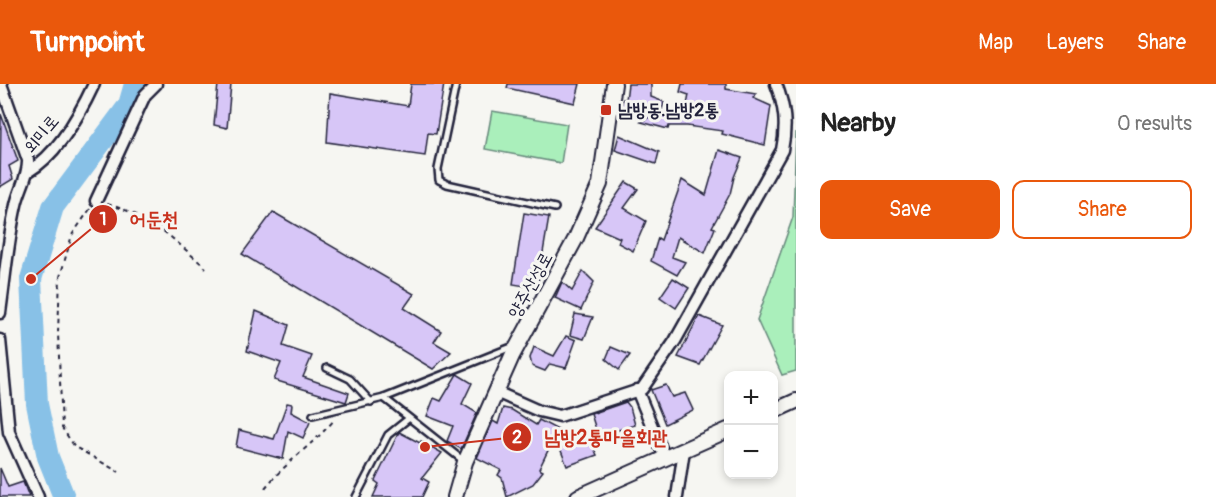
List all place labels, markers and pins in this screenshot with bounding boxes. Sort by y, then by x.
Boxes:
place label: 남방동.남방2통 [618,99,719,122]
marker: 남방동.남방2통 [599,103,613,117]
callout: 어둔천 [88,200,190,238]
callout: 남방2통마을회관 [502,418,680,456]

